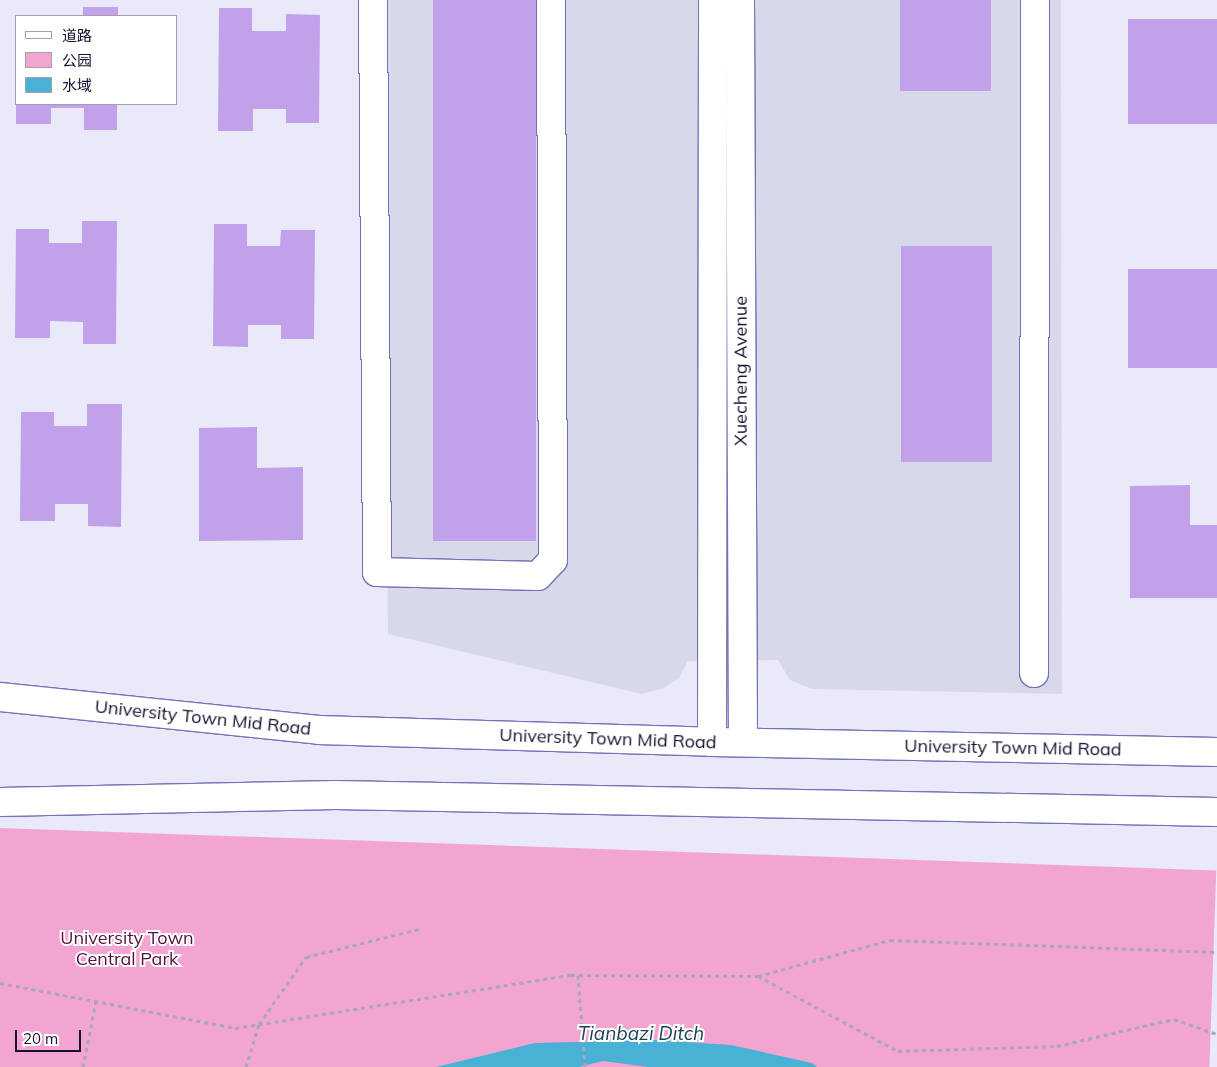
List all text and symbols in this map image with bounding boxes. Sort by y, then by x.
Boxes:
legend [15,15,178,105]
text: 道路 [62,26,92,45]
text: 公园 [62,51,92,70]
text: 水域 [62,76,92,95]
street label: Xuecheng Avenue [730,296,752,446]
street label: University Town Mid Road [94,696,312,740]
street label: University Town Mid Road [499,724,717,754]
street label: University Town Mid Road [904,735,1122,761]
park label: University Town Central Park [60,928,194,971]
scale bar [18,1020,84,1052]
water label: Tianbazi Ditch [578,1023,704,1045]
text: 20 m [23,1029,58,1048]

